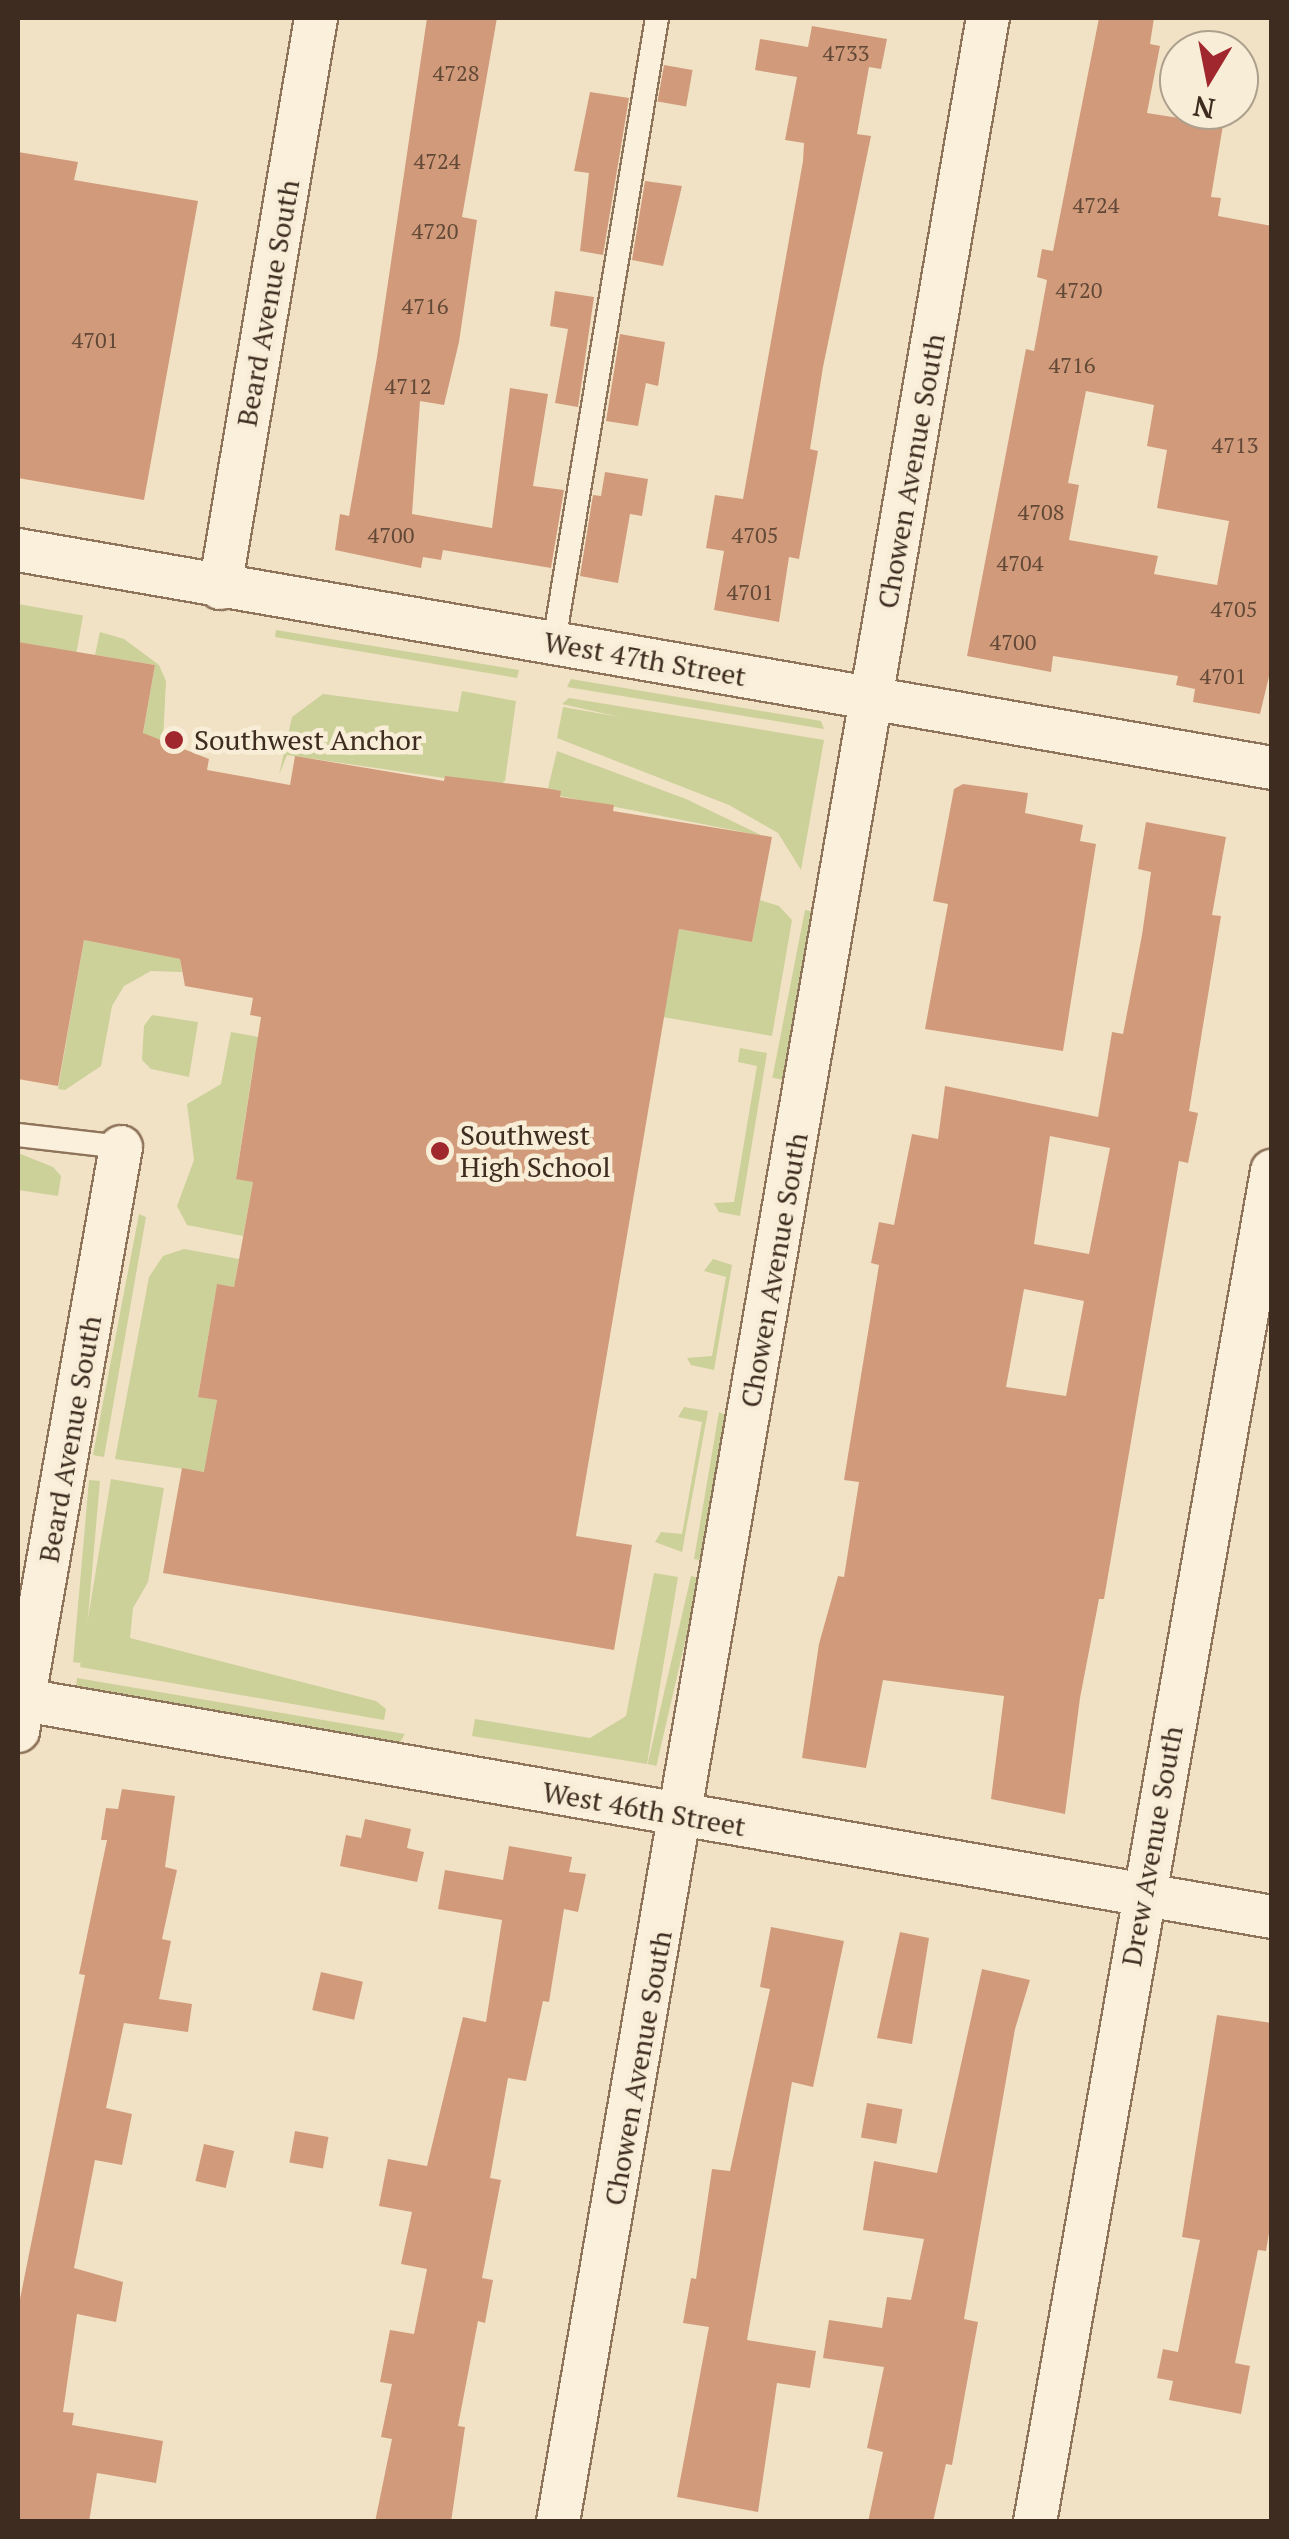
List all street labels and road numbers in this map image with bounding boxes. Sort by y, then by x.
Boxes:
street label: Beard Avenue South [230,177,306,429]
street label: Chowen Avenue South [870,331,952,611]
street label: West 47th Street [541,625,749,693]
street label: Chowen Avenue South [733,1130,815,1410]
street label: Beard Avenue South [32,1313,108,1565]
street label: Drew Avenue South [1114,1723,1190,1969]
street label: West 46th Street [540,1775,748,1843]
street label: Chowen Avenue South [597,1928,679,2208]

